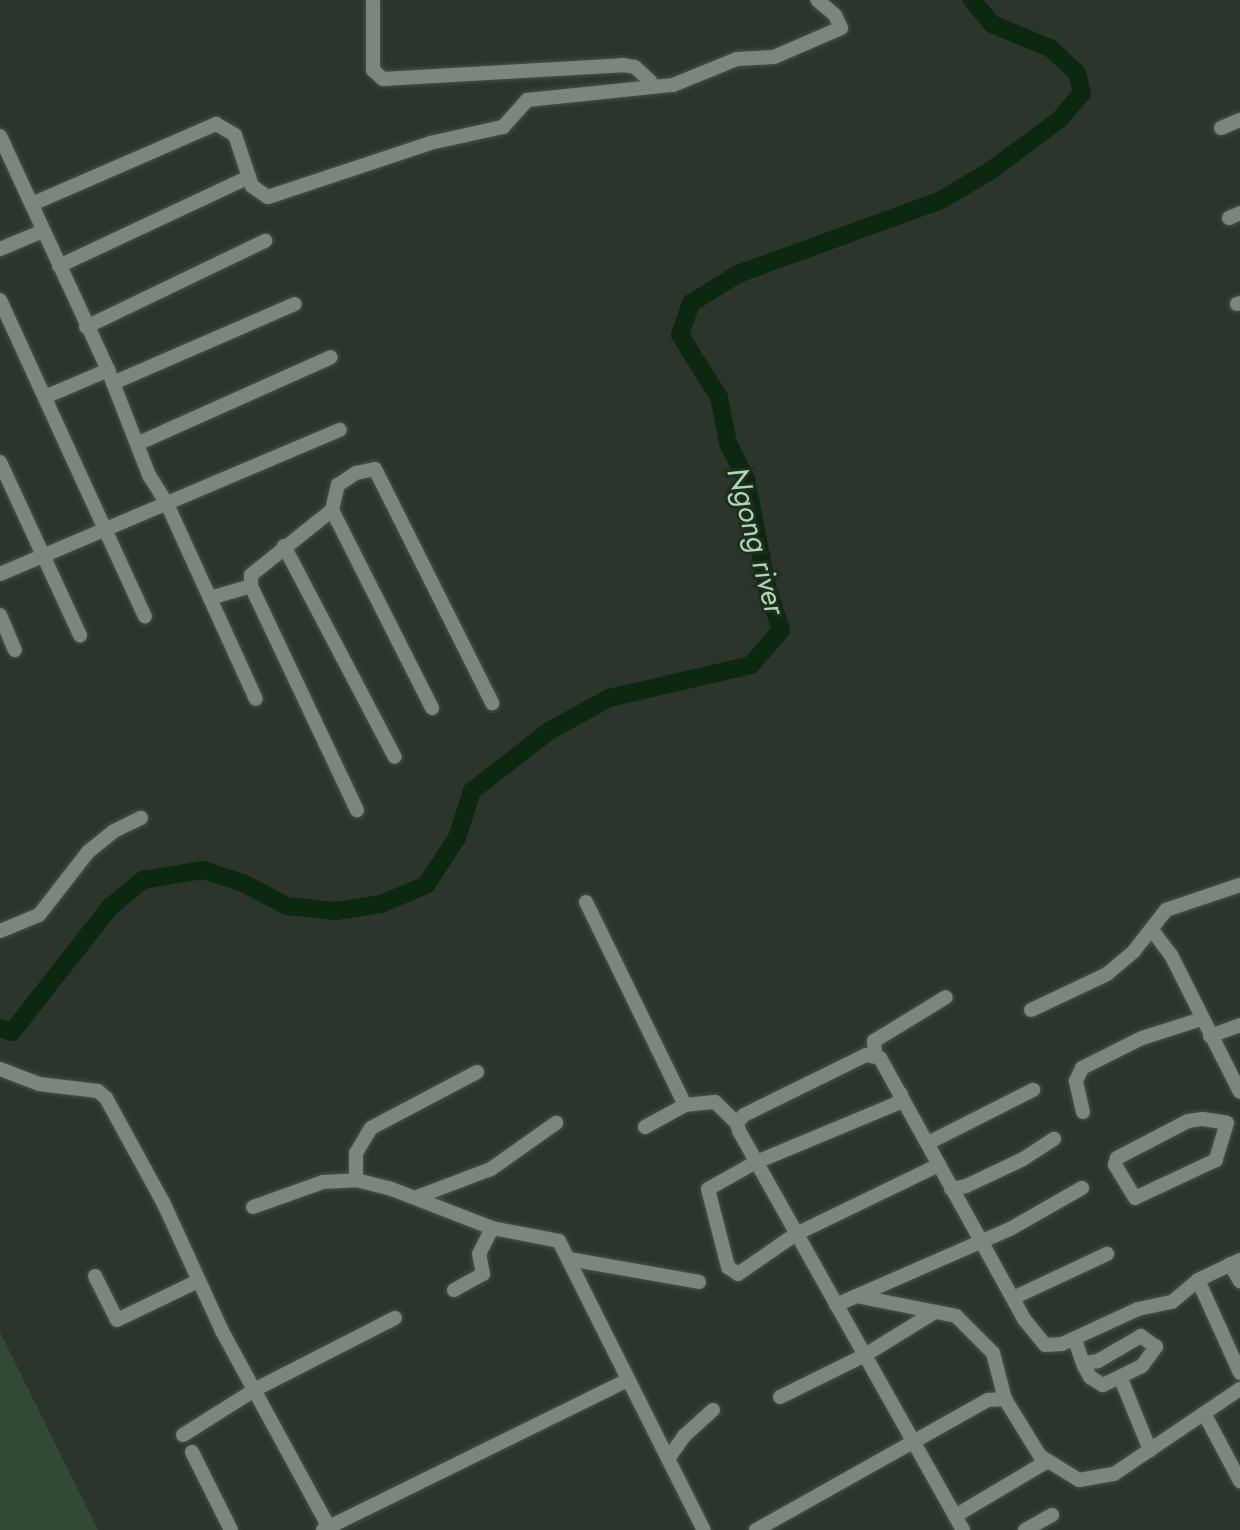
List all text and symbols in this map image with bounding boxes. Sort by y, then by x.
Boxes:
water label: Ngong river [719,463,793,619]

